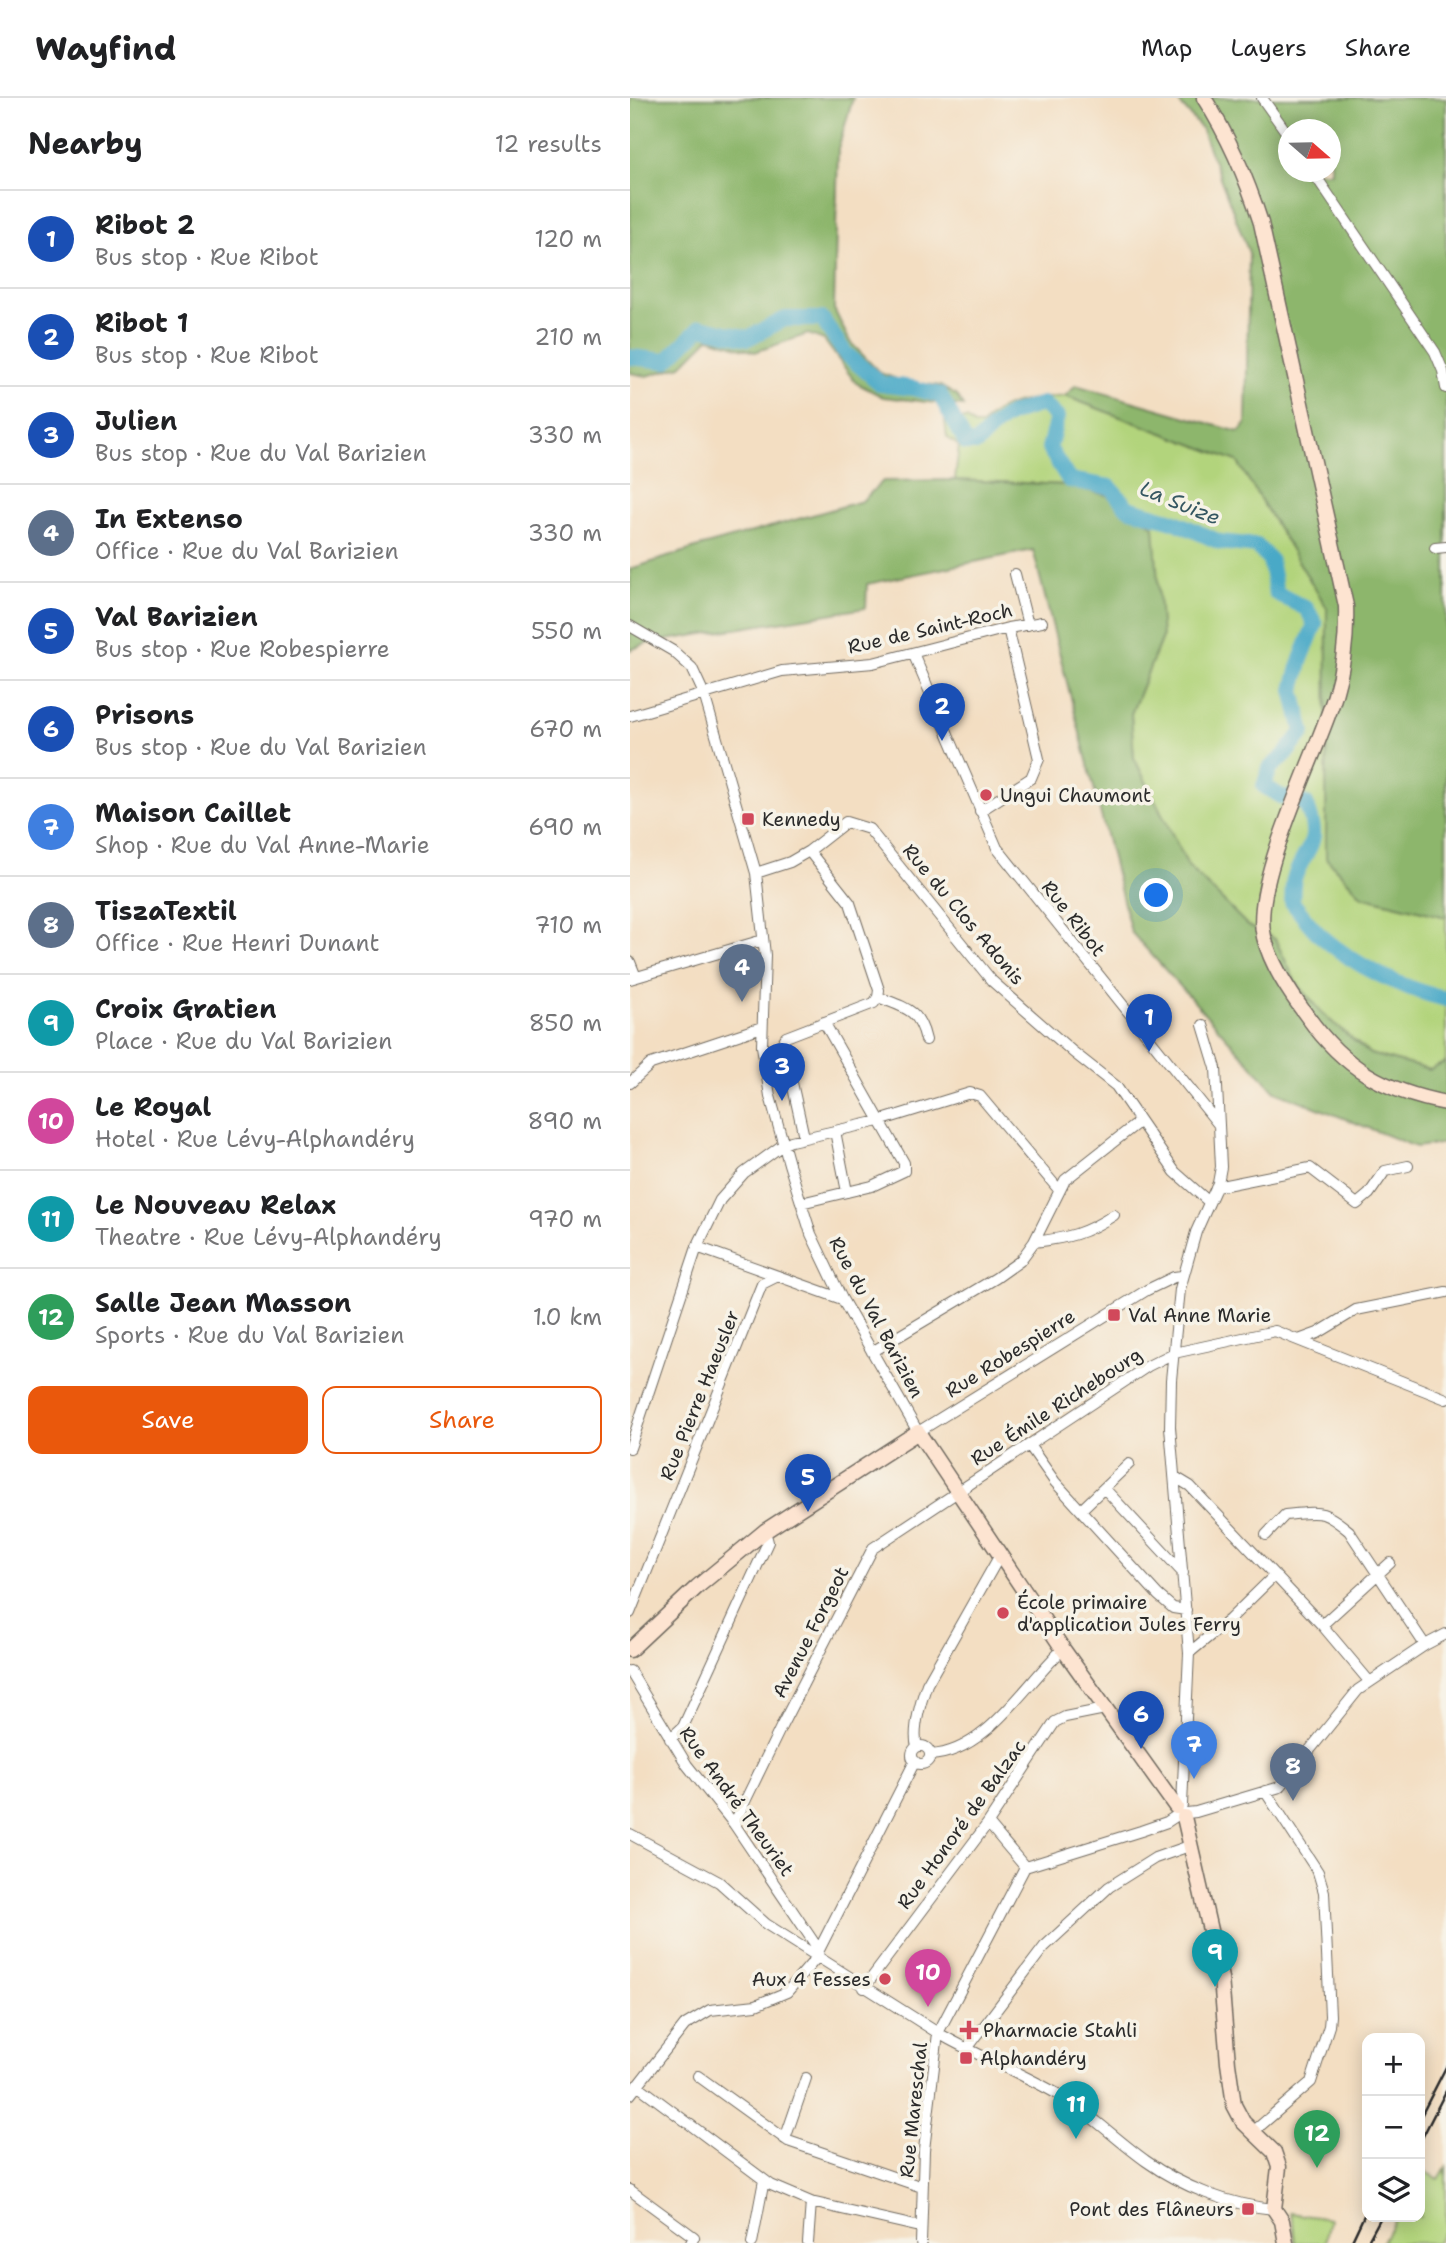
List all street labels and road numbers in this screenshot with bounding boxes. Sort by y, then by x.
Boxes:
street label: Rue de Saint-Roch [845,597,1015,660]
street label: Rue du Clos Adonis [897,838,1030,990]
street label: Rue Ribot [1036,875,1111,961]
street label: Rue du Val Barizien [824,1232,930,1402]
street label: Rue Robespierre [941,1303,1080,1403]
street label: Rue Pierre Haeusler [654,1306,745,1484]
street label: Rue Émile Richebourg [965,1341,1147,1471]
street label: Avenue Forgeot [766,1562,854,1702]
street label: Rue André Theuriet [674,1721,799,1881]
street label: Rue Honoré de Balzac [891,1735,1031,1914]
street label: Rue Mareschal [894,2041,933,2179]

